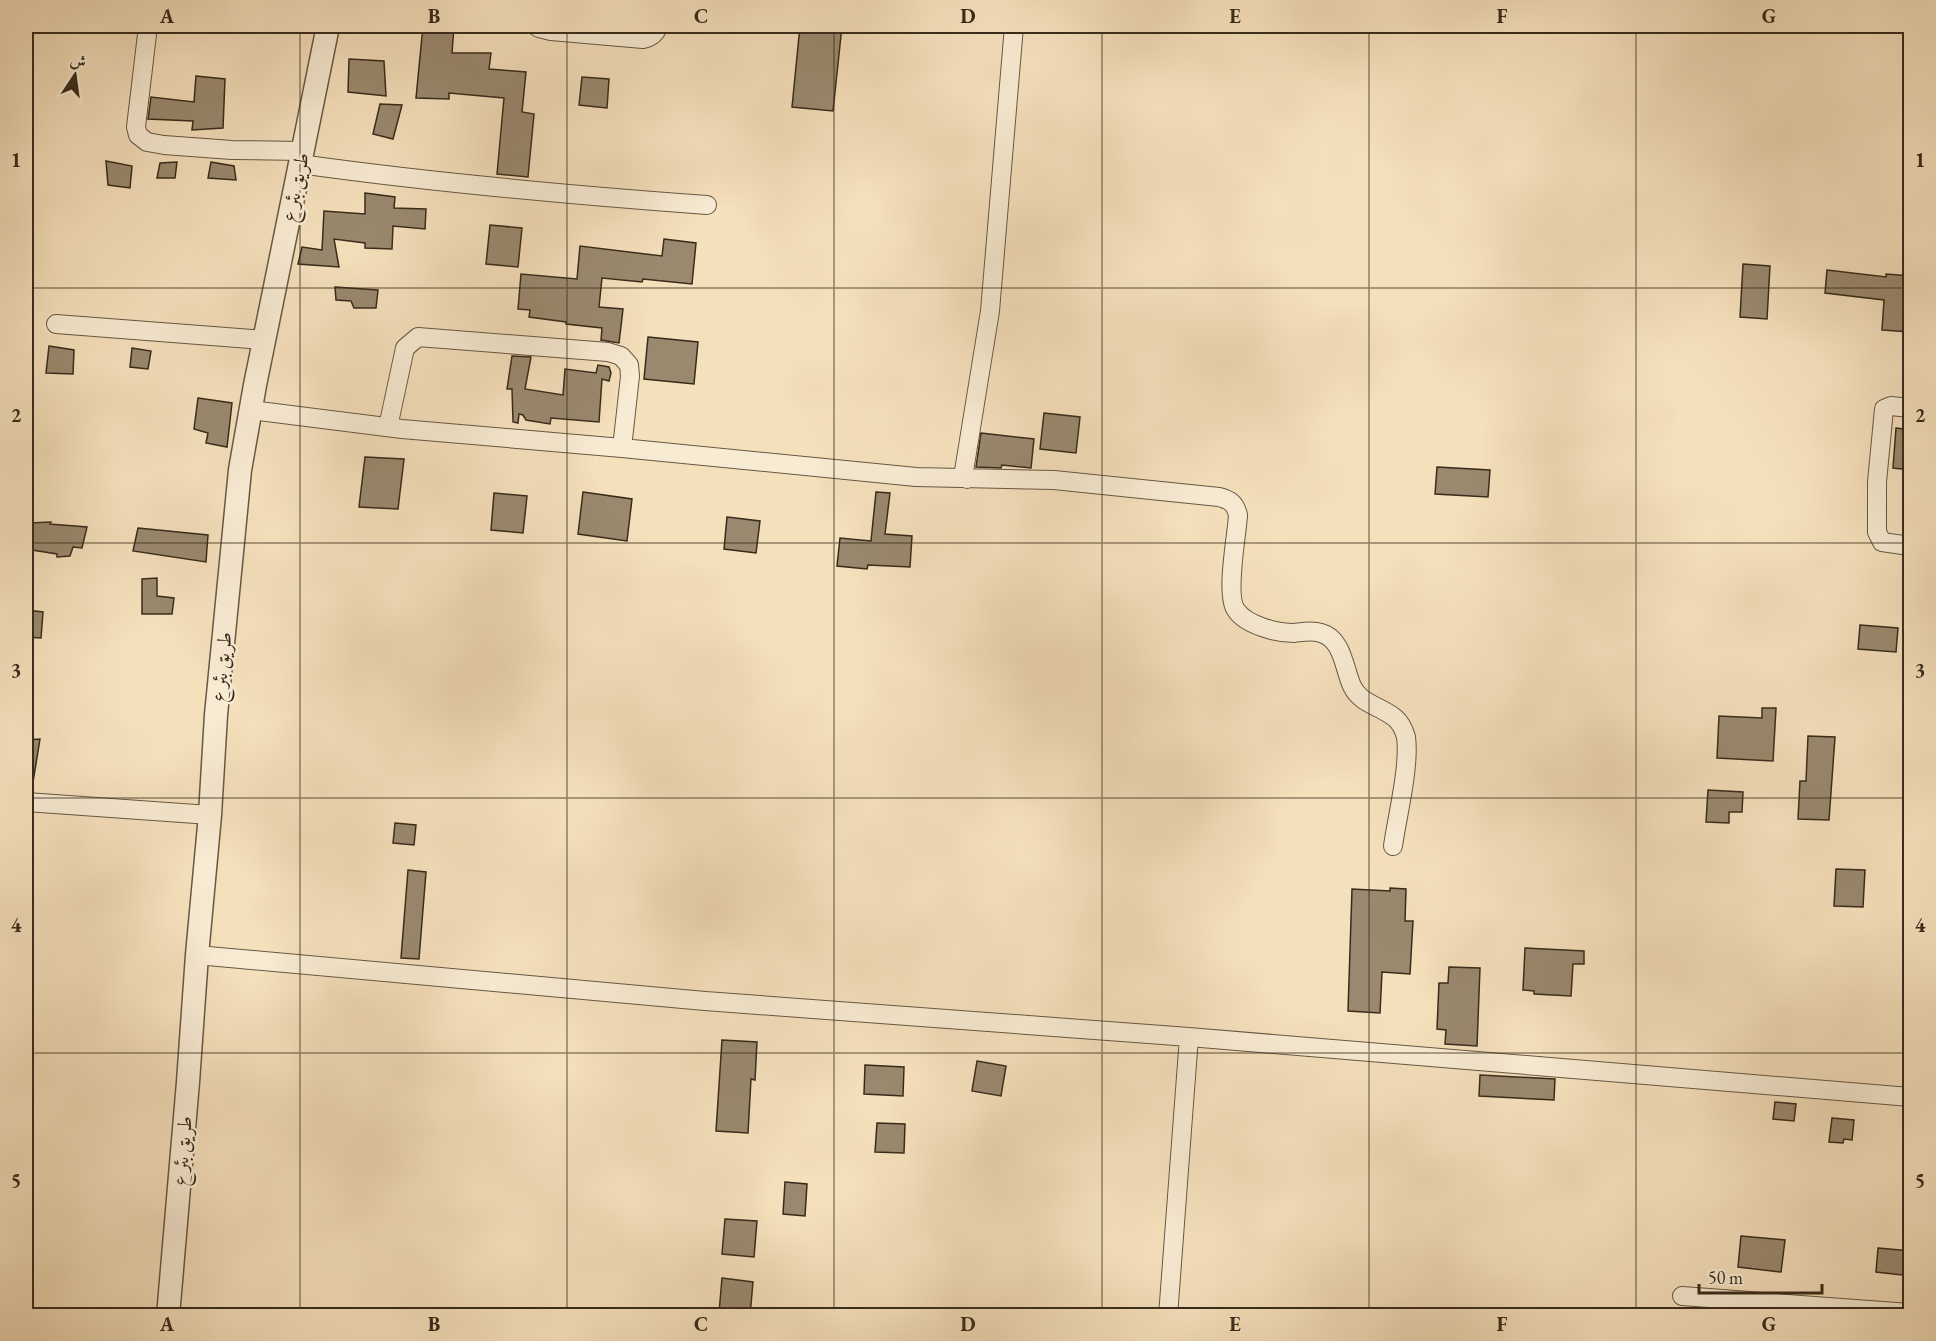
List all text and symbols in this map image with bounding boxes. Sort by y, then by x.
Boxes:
text: A [159,3,175,29]
text: B [428,3,440,29]
text: C [694,3,708,29]
text: D [960,3,976,29]
text: E [1229,3,1241,29]
text: F [1497,3,1508,29]
text: G [1762,3,1776,29]
north arrow [45,45,105,105]
text: ش [68,49,88,73]
text: 1 [11,147,21,173]
text: 1 [1915,147,1925,173]
street label: طريق بئر ع [275,150,320,225]
text: 2 [11,402,22,428]
text: 2 [1915,402,1926,428]
street label: طريق بئر ع [204,631,243,704]
text: 3 [11,657,21,683]
text: 3 [1915,657,1925,683]
text: 4 [11,912,22,938]
text: 4 [1915,912,1926,938]
street label: طريق بئر ع [166,1115,203,1188]
text: 5 [11,1167,21,1193]
text: 5 [1915,1167,1925,1193]
scale bar [1699,1257,1822,1295]
text: 50 m [1708,1266,1743,1289]
text: A [159,1311,175,1337]
text: B [428,1311,440,1337]
text: C [694,1311,708,1337]
text: D [960,1311,976,1337]
text: E [1229,1311,1241,1337]
text: F [1497,1311,1508,1337]
text: G [1762,1311,1776,1337]

